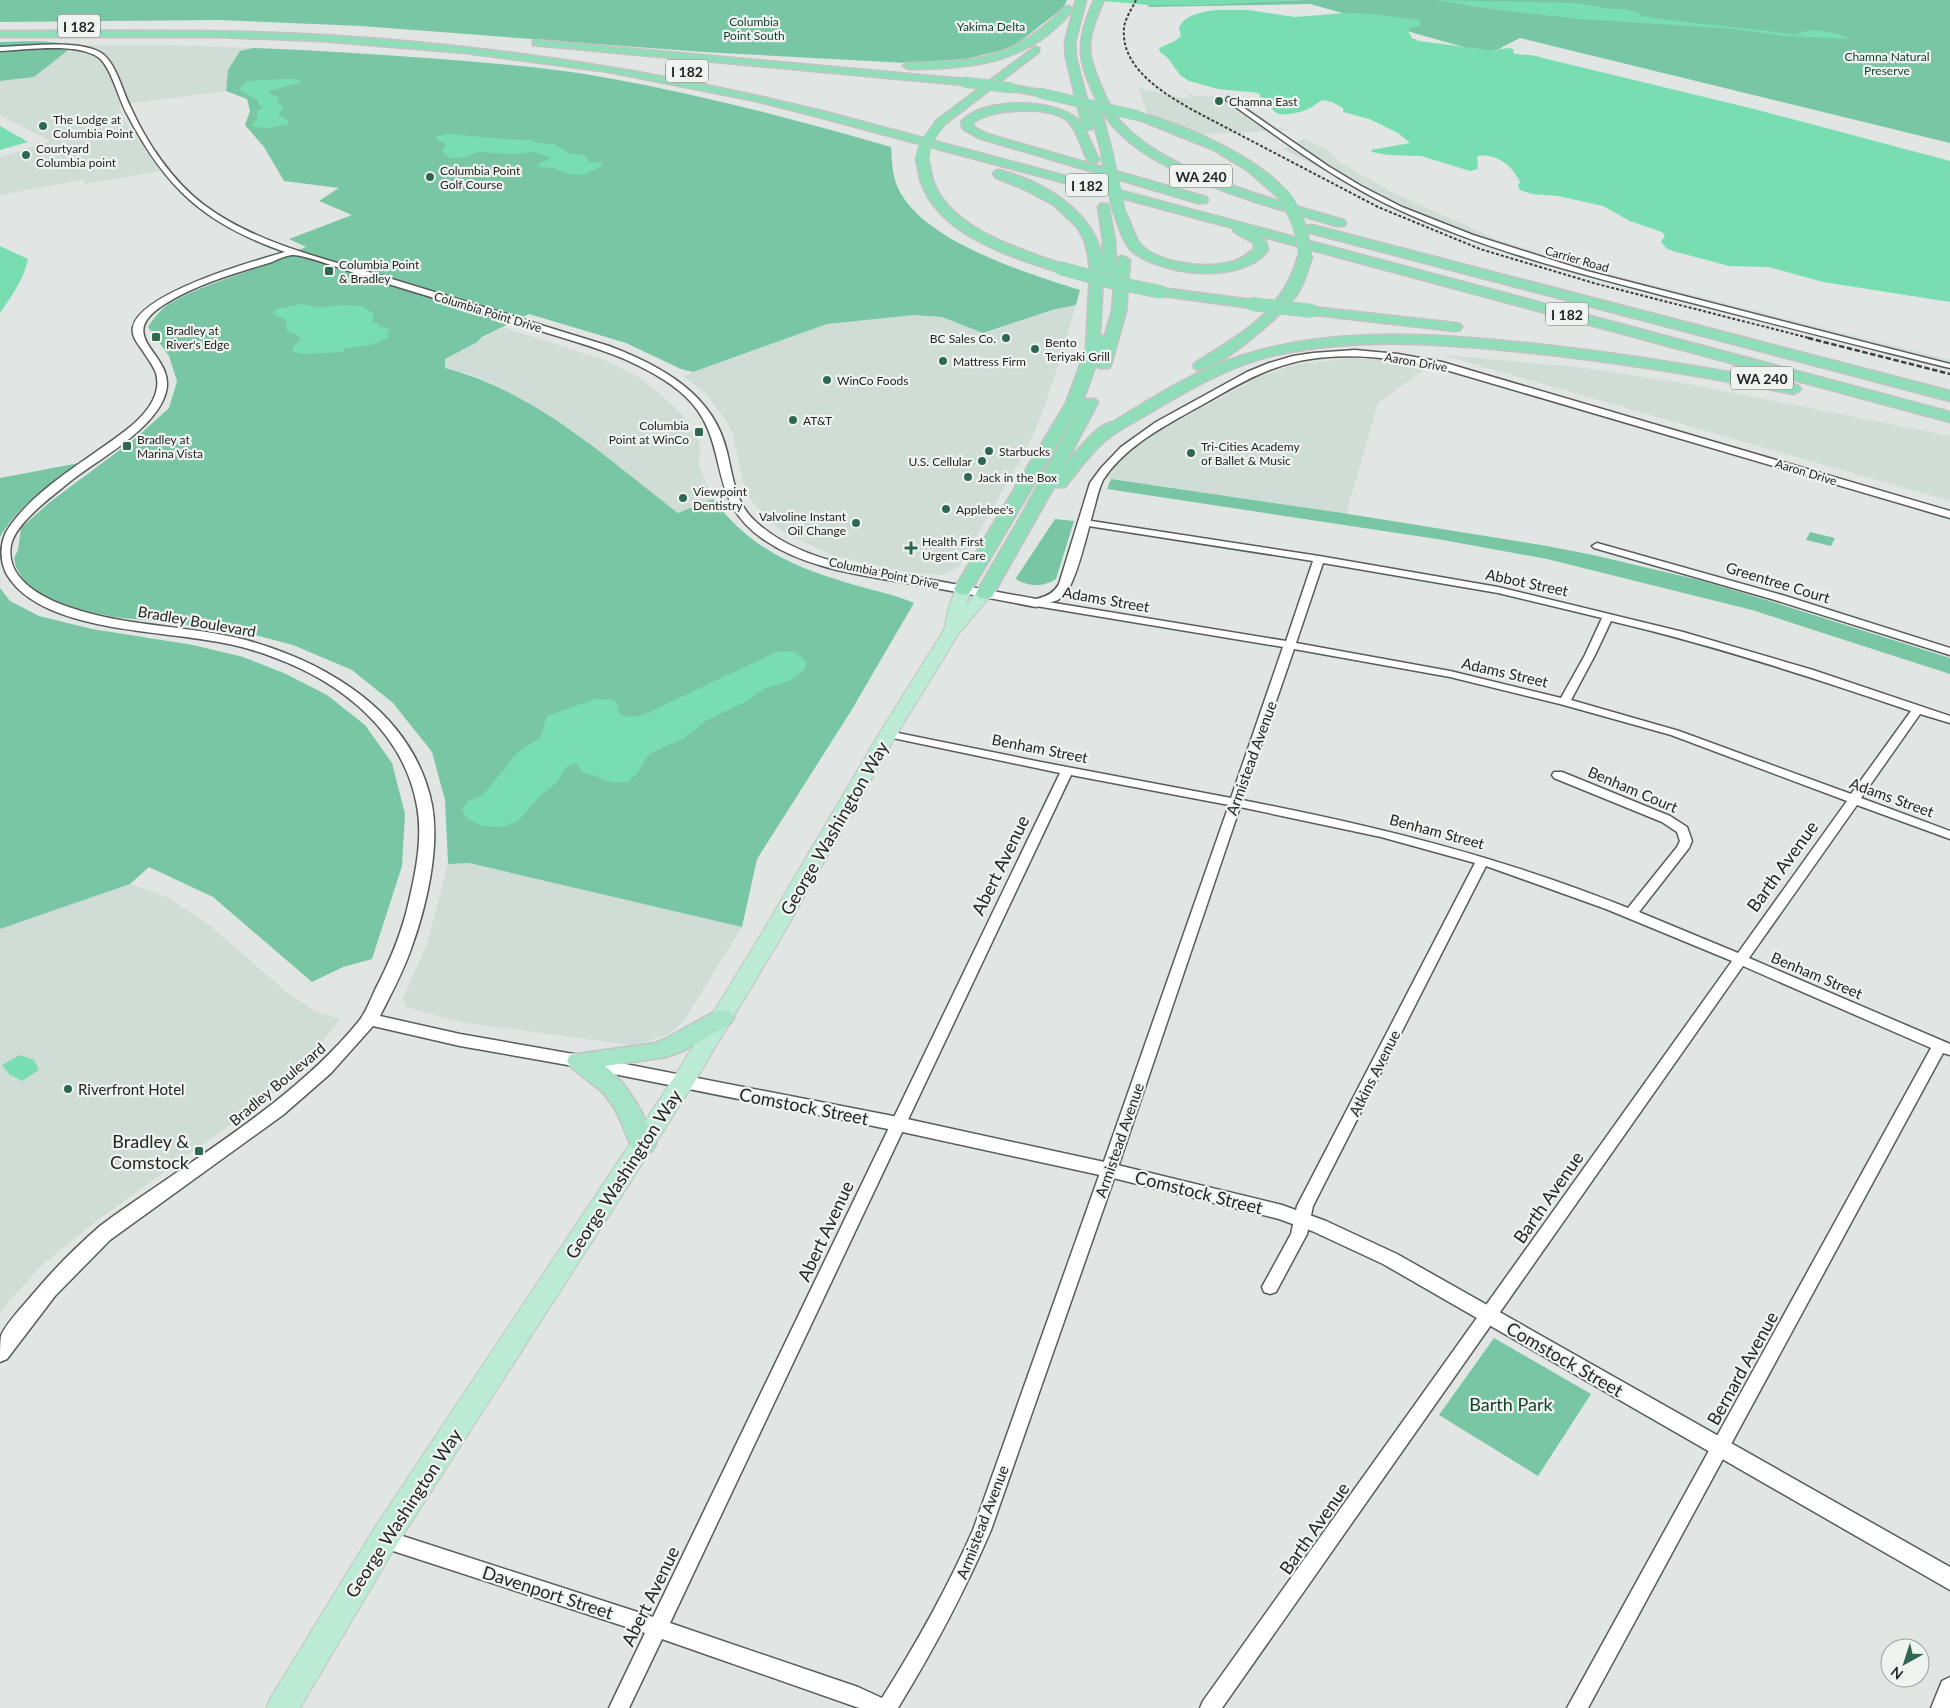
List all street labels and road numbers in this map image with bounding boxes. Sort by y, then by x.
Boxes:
road number: I 182 [58,15,100,38]
road number: I 182 [666,59,708,82]
road number: WA 240 [1170,165,1232,188]
road number: I 182 [1066,174,1108,196]
street label: Carrier Road [1543,243,1611,275]
street label: Columbia Point Drive [432,288,544,336]
road number: I 182 [1546,302,1588,326]
street label: Aaron Drive [1383,349,1449,375]
road number: WA 240 [1731,366,1793,389]
street label: Aaron Drive [1773,456,1839,488]
street label: Columbia Point Drive [828,554,940,592]
street label: Greentree Court [1724,558,1833,607]
street label: Abbot Street [1484,564,1571,600]
street label: Adams Street [1061,582,1152,616]
street label: Bradley Boulevard [137,602,257,640]
street label: Adams Street [1460,653,1551,691]
street label: Armistead Avenue [1222,698,1280,818]
street label: Benham Street [990,730,1090,766]
street label: George Washington Way [775,737,893,919]
street label: Benham Court [1586,762,1681,816]
street label: Adams Street [1848,773,1937,821]
street label: Benham Street [1388,810,1487,852]
street label: Abert Avenue [966,811,1034,919]
street label: Barth Avenue [1742,816,1822,916]
street label: Benham Street [1769,948,1866,1003]
street label: Atkins Avenue [1345,1027,1403,1119]
street label: Bradley Boulevard [225,1039,329,1129]
street label: Armistead Avenue [1091,1080,1147,1200]
street label: Comstock Street [738,1083,871,1129]
street label: George Washington Way [560,1085,686,1263]
street label: Barth Avenue [1508,1147,1588,1247]
street label: Comstock Street [1133,1165,1266,1219]
street label: Abert Avenue [792,1177,858,1285]
street label: Bernard Avenue [1702,1307,1782,1429]
street label: Comstock Street [1503,1317,1628,1402]
street label: George Washington Way [340,1424,466,1602]
street label: Armistead Avenue [952,1463,1012,1581]
street label: Barth Avenue [1274,1478,1354,1578]
street label: Abert Avenue [616,1542,684,1650]
street label: Davenport Street [480,1561,617,1624]

